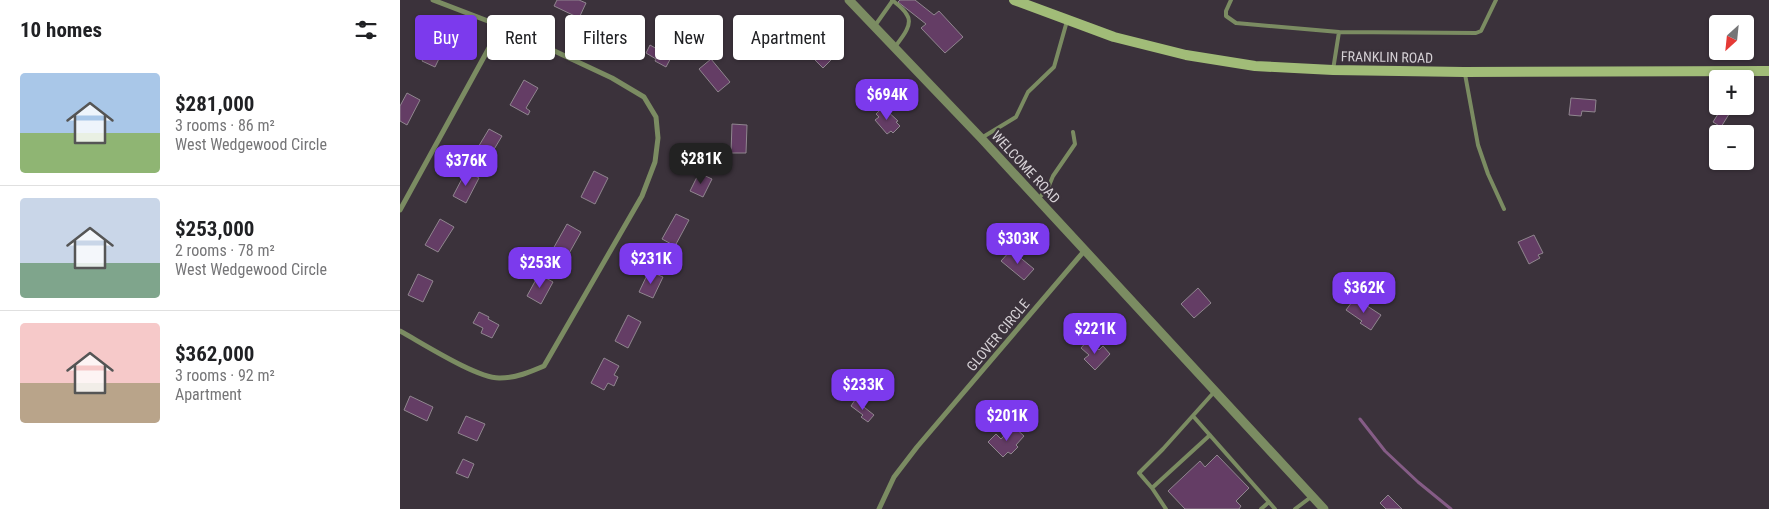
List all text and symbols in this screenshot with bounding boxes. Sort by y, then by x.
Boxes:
chip: Buy [415,15,477,60]
chip: Rent [487,15,555,60]
chip: Filters [565,15,645,60]
chip: New [655,15,723,60]
chip: Apartment [733,15,844,60]
north arrow [1709,15,1754,60]
map controls [1709,15,1754,170]
icon: filters [352,16,380,44]
text: 10 homes [20,18,102,42]
street label: FRANKLIN ROAD [1341,48,1433,66]
button: + [1709,70,1754,115]
pin: $694K [852,78,922,121]
text: $694K [866,85,908,104]
text: $281,000 [175,92,254,116]
icon: home [60,93,120,153]
text: 3 rooms · 86 m² [175,116,275,135]
button: − [1709,125,1754,170]
street label: WELCOME ROAD [989,128,1063,206]
text: West Wedgewood Circle [175,135,327,154]
pin: $281K [666,142,736,185]
pin: $376K [431,144,501,187]
text: $281K [680,149,722,168]
text: $376K [445,151,487,170]
text: $253,000 [175,217,254,241]
icon: home [60,218,120,278]
pin: $303K [983,222,1053,265]
text: $303K [997,229,1039,248]
text: 2 rooms · 78 m² [175,241,275,260]
pin: $231K [616,242,686,285]
pin: $253K [505,246,575,289]
text: $231K [630,249,672,268]
text: $253K [519,253,561,272]
text: West Wedgewood Circle [175,260,327,279]
pin: $362K [1329,272,1399,314]
text: $362K [1343,278,1385,297]
street label: GLOVER CIRCLE [963,296,1033,374]
pin: $221K [1060,312,1130,355]
text: $221K [1074,319,1116,338]
text: $362,000 [175,342,254,366]
icon: home [60,343,120,403]
text: 3 rooms · 92 m² [175,366,275,385]
pin: $233K [828,368,898,411]
text: $233K [842,375,884,394]
text: Apartment [175,385,242,404]
pin: $201K [972,400,1042,442]
text: $201K [986,406,1028,425]

